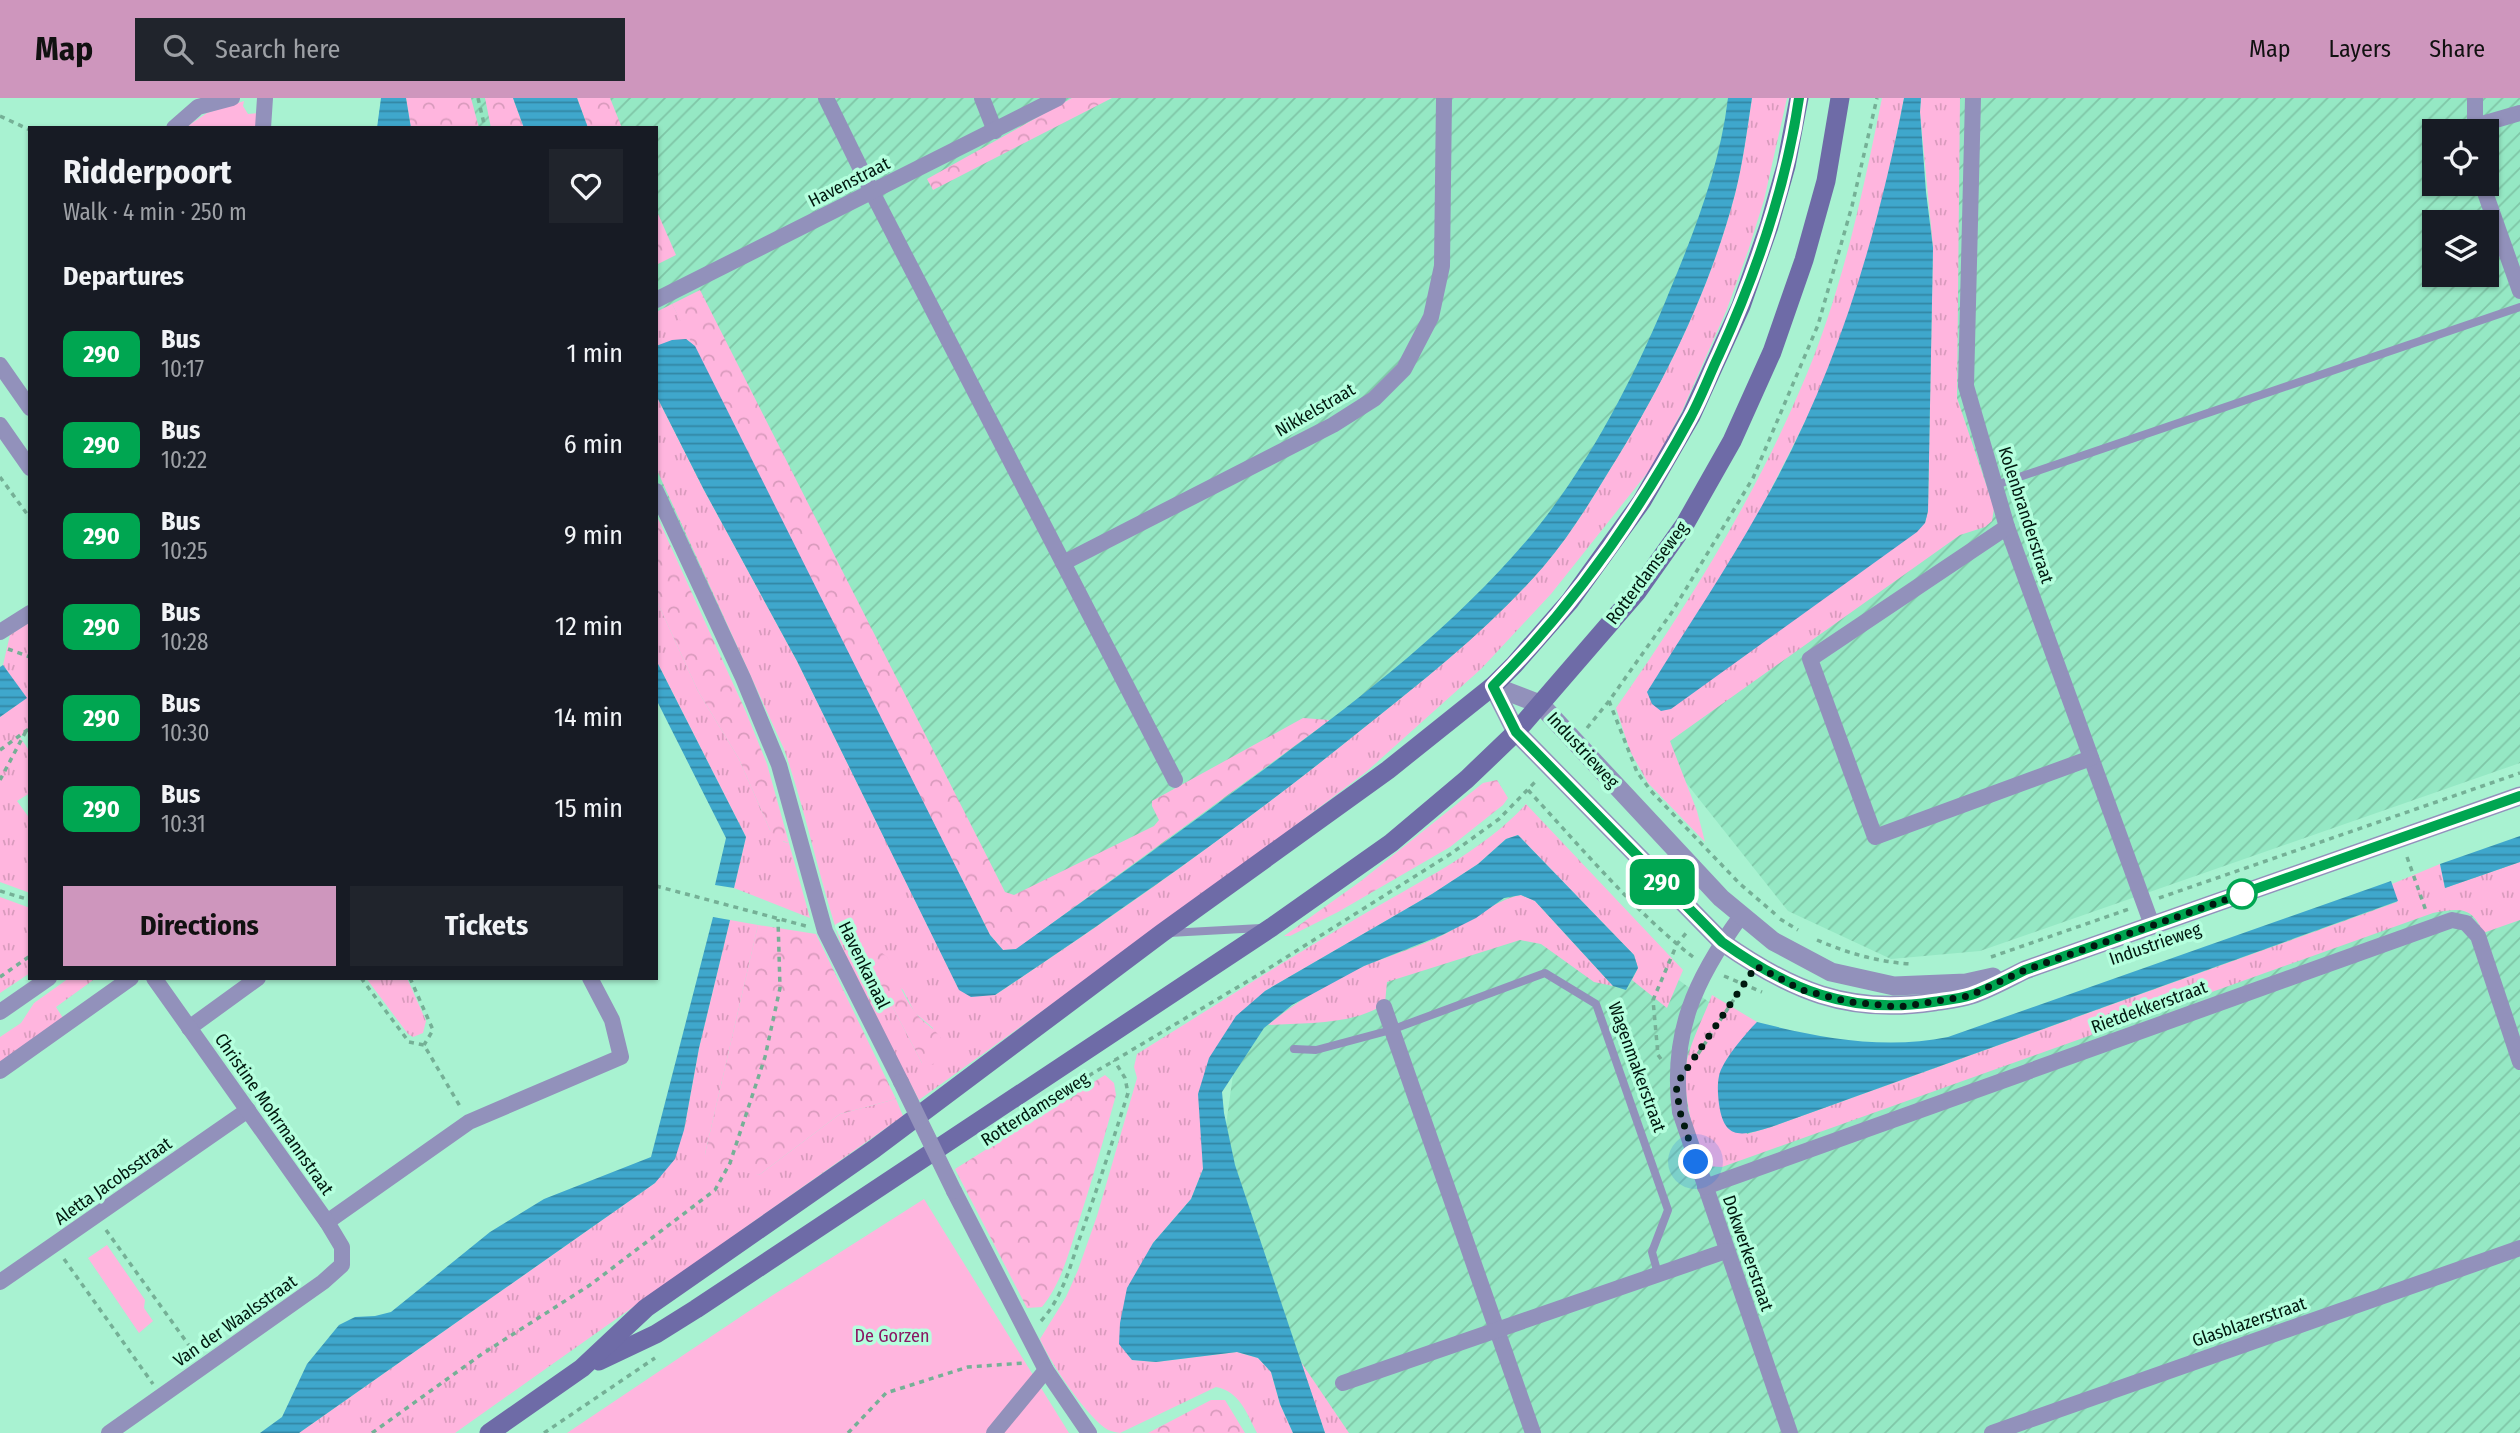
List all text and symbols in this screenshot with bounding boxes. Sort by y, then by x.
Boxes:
search box [135,18,625,81]
text: Map [35,29,93,69]
icon: search [159,30,197,68]
text: Search here [215,34,340,65]
text: Map [2249,35,2291,63]
text: Layers [2329,35,2391,63]
text: Share [2429,35,2485,63]
map controls [2422,119,2499,287]
button: locate [2422,119,2499,196]
button: heart [549,149,623,223]
text: Ridderpoort [63,152,232,192]
street label: Havenstraat [805,152,894,212]
text: Walk · 4 min · 250 m [63,198,247,226]
button: layers [2422,210,2499,287]
text: Departures [63,261,184,292]
text: Bus [161,324,200,355]
text: 1 min [567,338,623,369]
text: 290 [83,340,120,368]
text: 10:17 [161,355,204,383]
street label: Nikkelstraat [1271,378,1359,442]
text: Bus [161,415,200,446]
text: 6 min [564,429,623,460]
text: 290 [83,431,120,459]
street label: Kolenbranderstraat [1993,444,2059,586]
text: 10:22 [161,446,207,474]
text: Bus [161,506,200,537]
street label: Rotterdamseweg [1601,517,1693,629]
text: 9 min [564,520,623,551]
text: 290 [83,522,120,550]
text: 10:25 [161,537,208,565]
text: Bus [161,597,200,628]
text: 12 min [555,611,623,642]
text: 290 [83,613,120,641]
text: 10:28 [161,628,208,656]
text: Bus [161,688,200,719]
text: 14 min [554,702,623,733]
text: 290 [83,704,120,732]
street label: Industrieweg [1542,708,1624,793]
text: 10:30 [161,719,209,747]
text: Bus [161,779,200,810]
text: 15 min [555,793,623,824]
text: 290 [83,795,120,823]
text: 10:31 [161,810,206,838]
line badge: 290 [1622,859,1702,905]
text: 290 [1644,868,1680,896]
unlabelled marker [2227,879,2257,909]
button: Directions [63,886,336,966]
button: Tickets [350,886,623,966]
street label: Havenkanaal [833,918,895,1012]
street label: Industrieweg [2106,918,2204,970]
street label: Rietdekkerstraat [2088,976,2210,1038]
street label: Wagenmakerstraat [1603,999,1671,1135]
street label: Christine Mohrmannstraat [210,1029,338,1199]
street label: Rotterdamseweg [977,1067,1094,1151]
street label: Aletta Jacobsstraat [50,1132,176,1230]
your location [1678,1144,1713,1179]
street label: Dokwerkerstraat [1718,1192,1778,1314]
street label: Van der Waalsstraat [169,1270,301,1372]
street label: Glasblazerstraat [2189,1292,2309,1352]
park label: De Gorzen [855,1325,929,1347]

